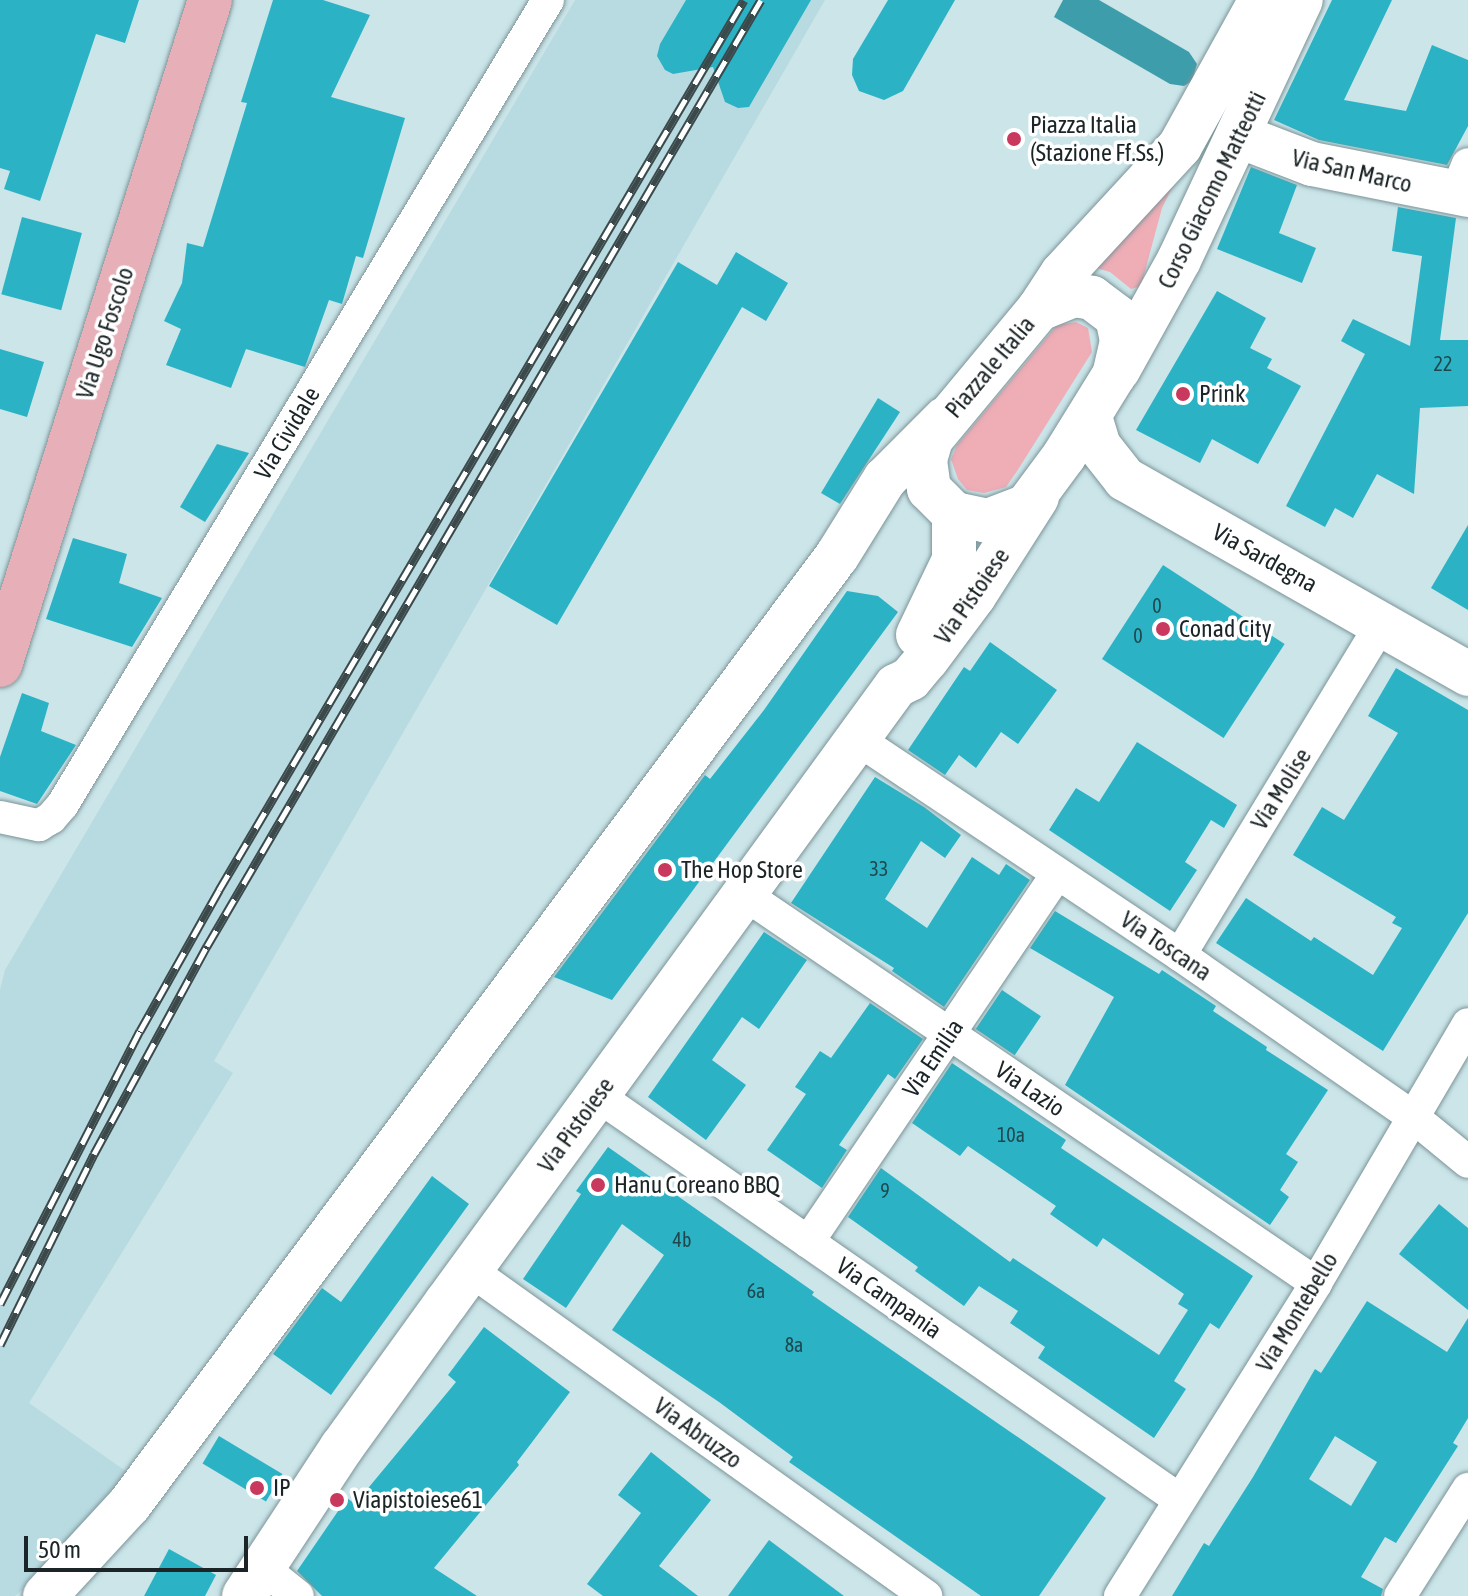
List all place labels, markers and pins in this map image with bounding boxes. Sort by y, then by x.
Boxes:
place label: Piazza Italia (Stazione Ff.Ss.) [1030,111,1164,167]
marker: Piazza Italia (Stazione Ff.Ss.) [1005,130,1023,148]
place label: Prink [1199,380,1246,408]
marker: Prink [1174,385,1192,403]
place label: Conad City [1179,615,1272,643]
marker: Conad City [1154,620,1172,638]
place label: The Hop Store [681,856,803,884]
marker: The Hop Store [656,861,674,879]
place label: Hanu Coreano BBQ [614,1171,780,1199]
marker: Hanu Coreano BBQ [589,1176,607,1194]
place label: IP [273,1474,291,1502]
marker: IP [248,1479,266,1497]
place label: Viapistoiese61 [353,1486,483,1514]
marker: Viapistoiese61 [328,1491,346,1509]

